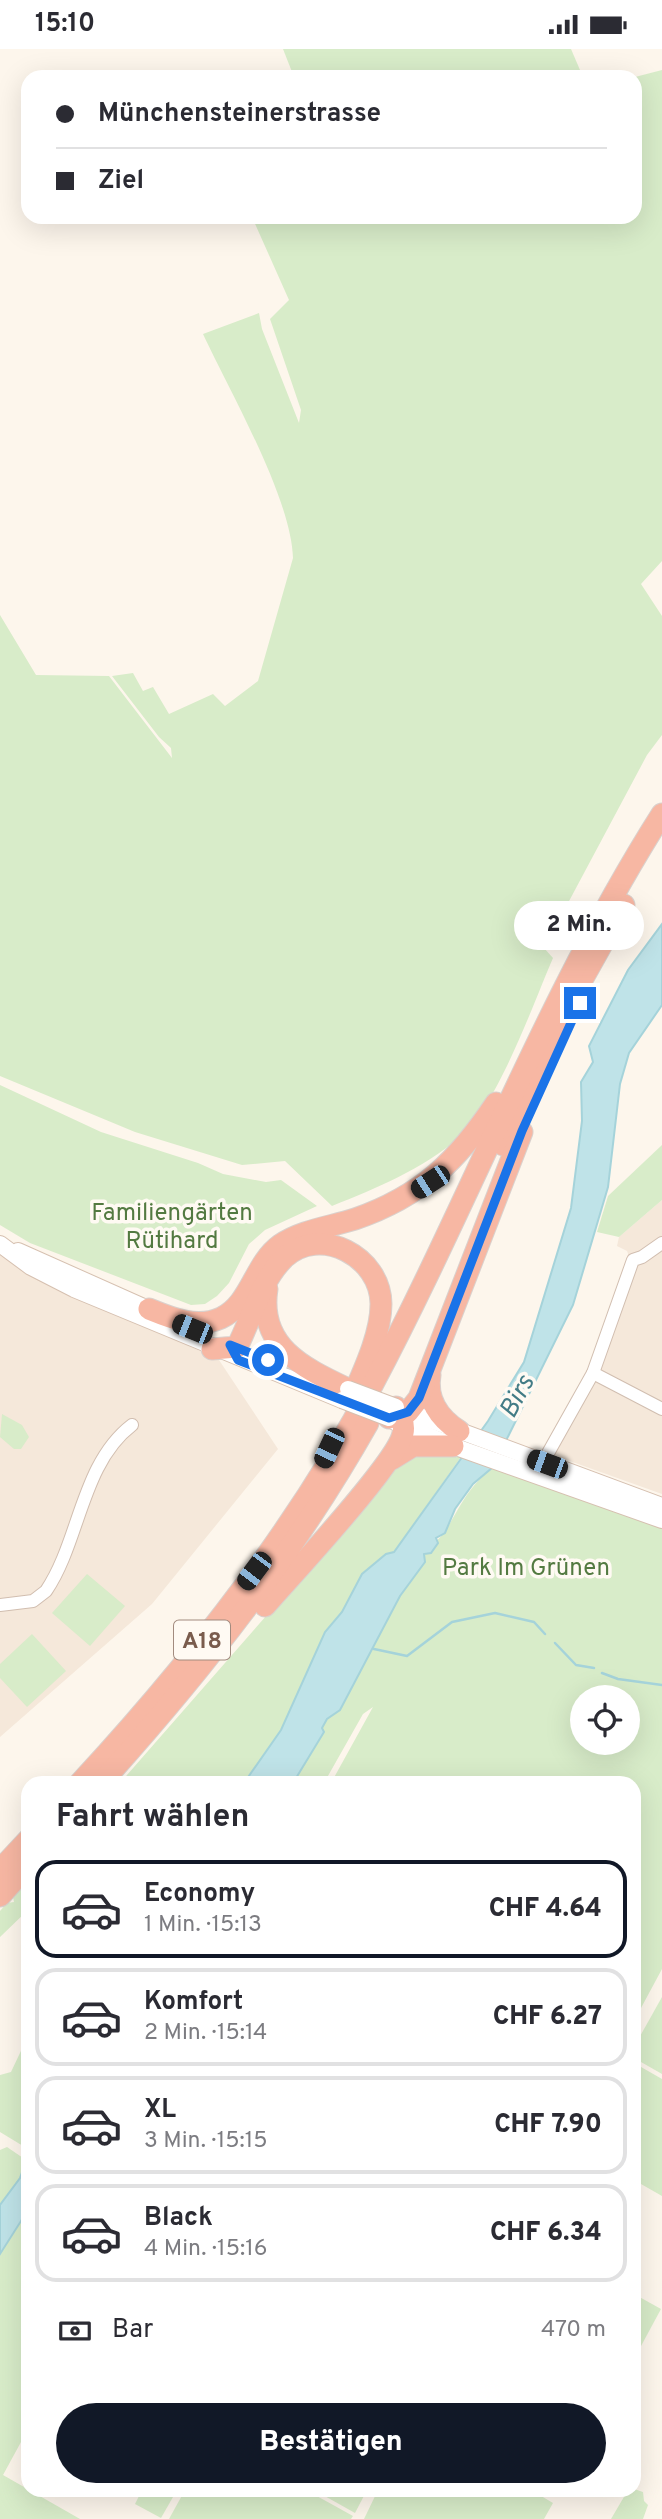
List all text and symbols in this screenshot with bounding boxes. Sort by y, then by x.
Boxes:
text: 15:10 [35,8,95,41]
text: Münchensteinerstrasse [98,98,381,131]
text: Ziel [98,165,144,198]
callout: 2 Min. [515,901,645,951]
text: 2 Min. [546,911,612,940]
route end [564,987,596,1019]
car [407,1162,454,1202]
park label: Familiengärten Rütihard [91,1199,253,1257]
car [169,1311,216,1347]
route start [252,1344,284,1376]
water label: Birs [493,1369,544,1424]
car [311,1425,348,1471]
car [524,1447,571,1481]
car [233,1548,276,1594]
park label: Park Im Grünen [442,1554,610,1584]
road number: A18 [174,1621,230,1659]
map controls [570,1685,640,1755]
button: locate [570,1685,640,1755]
text: Fahrt wählen [56,1798,249,1838]
icon: car [60,1878,123,1941]
text: Economy [144,1878,255,1911]
text: CHF 4.64 [489,1893,602,1926]
text: 1 Min. · 15:13 [144,1911,262,1940]
icon: car [60,1986,123,2049]
text: Komfort [144,1986,243,2019]
text: CHF 6.27 [493,2001,602,2034]
text: 2 Min. · 15:14 [144,2019,267,2048]
icon: car [60,2094,123,2157]
text: XL [144,2094,176,2127]
text: CHF 7.90 [494,2109,602,2142]
text: 3 Min. · 15:15 [144,2127,268,2156]
icon: car [60,2202,123,2265]
text: Black [144,2202,213,2235]
text: CHF 6.34 [490,2217,602,2250]
text: 4 Min. · 15:16 [144,2235,267,2264]
icon: cash [56,2312,94,2350]
text: Bar [112,2314,153,2347]
text: 470 m [541,2316,606,2345]
button: Bestätigen [56,2403,606,2483]

